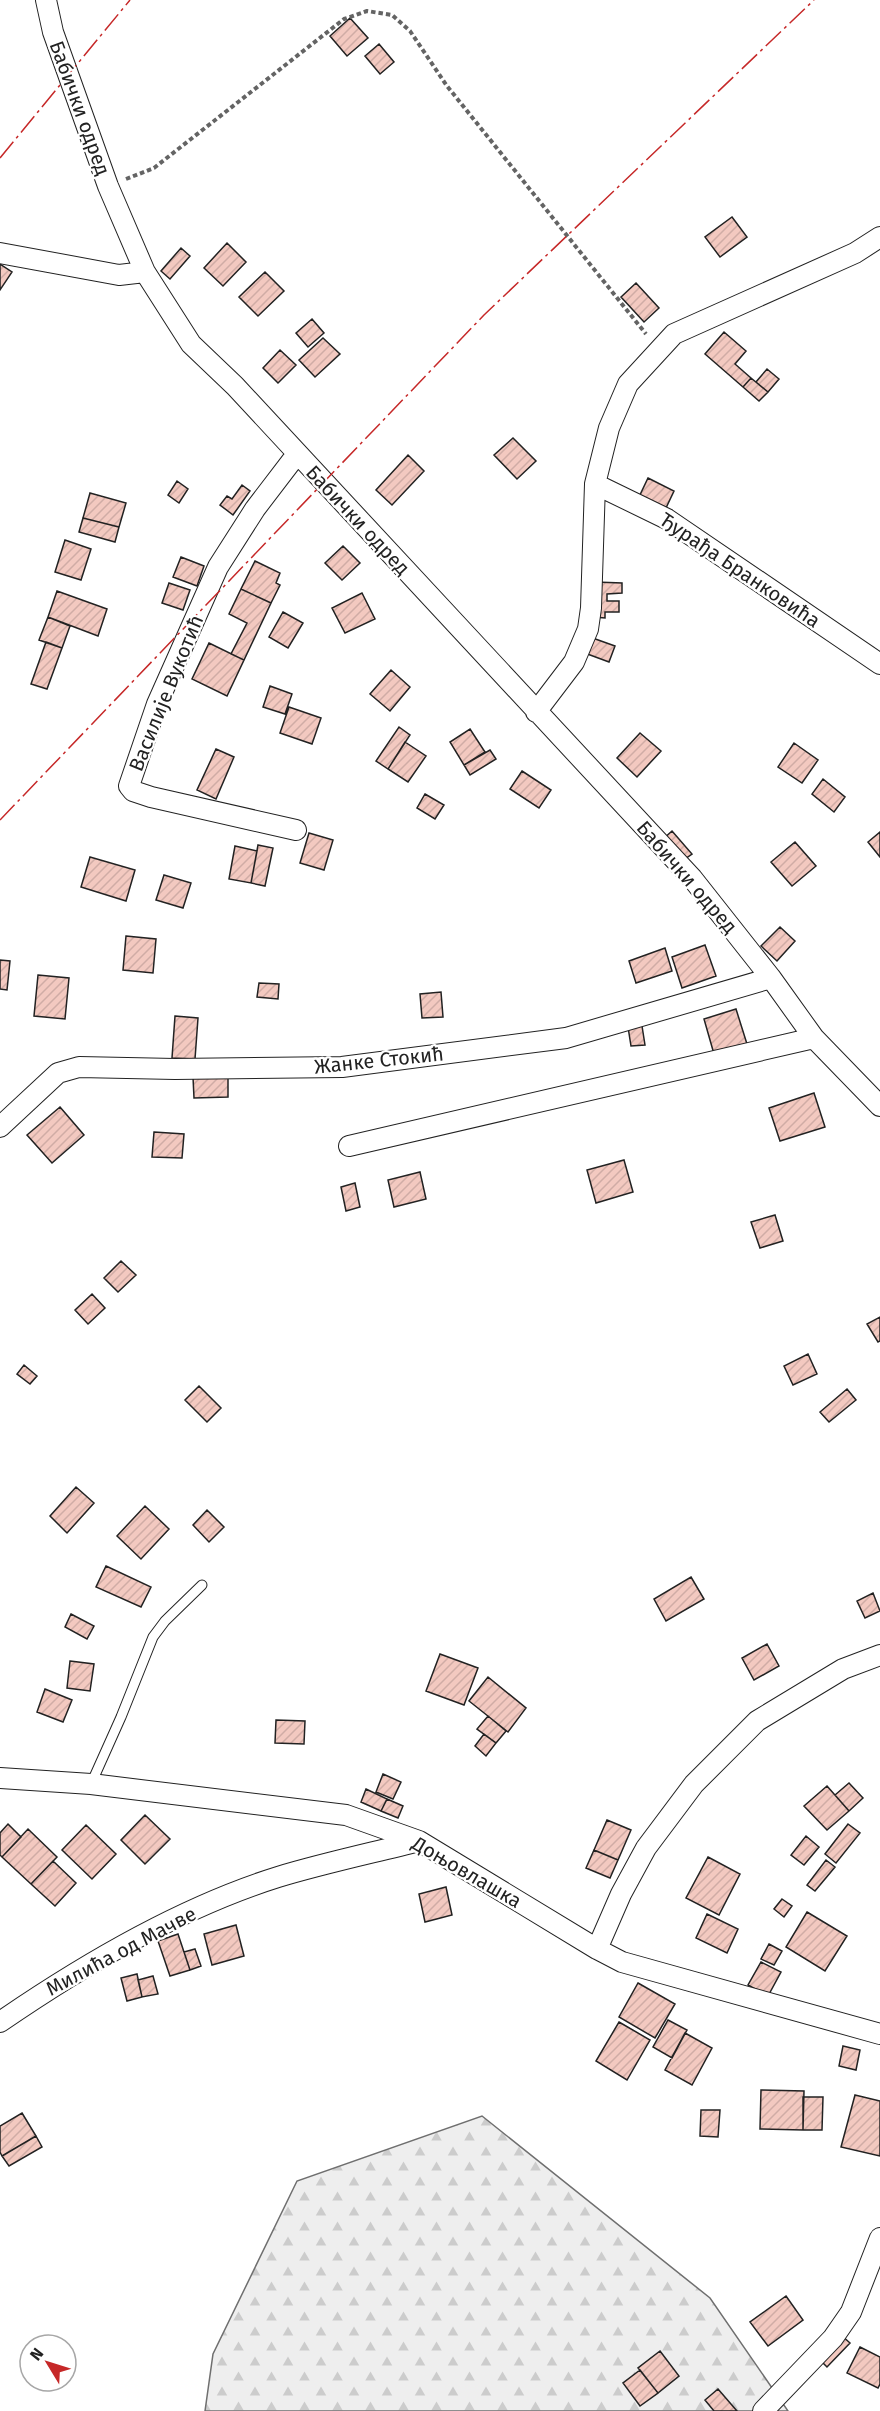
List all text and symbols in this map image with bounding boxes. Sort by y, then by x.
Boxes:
street label: Бабички одред [45,38,115,178]
street label: Бабички одред [301,460,415,580]
street label: Ђурађа Бранковића [655,507,825,633]
street label: Василије Вукотић [124,611,208,775]
street label: Бабички одред [632,816,742,938]
street label: Жанке Стокић [313,1041,445,1079]
street label: Доњовлашка [407,1831,526,1913]
street label: Милића од Мачве [42,1901,200,2001]
north arrow [18,2333,78,2393]
text: N [26,2344,47,2364]

